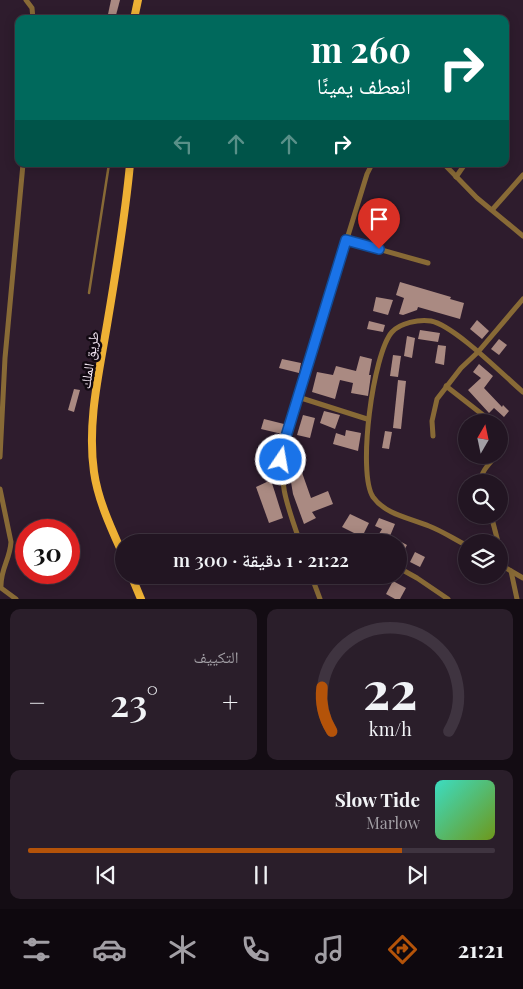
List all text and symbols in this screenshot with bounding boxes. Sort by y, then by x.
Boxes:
text: 260 m [311,25,411,72]
icon: right [429,35,494,100]
text: انعطف يمينًا [317,70,411,100]
icon: left [169,130,197,158]
icon: ahead [222,130,250,158]
icon: ahead [275,130,303,158]
icon: right [328,130,356,158]
pin [358,198,400,249]
icon: arrive [365,205,393,233]
street label: طريق الملك [75,330,104,390]
north arrow [458,414,508,464]
map controls [458,414,508,584]
position arrow [254,433,306,485]
button: search [458,474,508,524]
speed limit sign: 30 [15,519,80,584]
button: layers [458,534,508,584]
text: 21:22 · 1 دقيقة · 300 m [173,546,349,572]
text: التكييف [194,646,239,667]
text: 22 [363,654,417,723]
text: 23° [110,676,158,727]
text: − [28,683,46,720]
text: + [222,683,238,720]
text: km/h [368,717,412,740]
text: Slow Tide [335,786,420,812]
text: Marlow [366,812,420,833]
icon: previous [92,861,120,889]
icon: pause [247,861,275,889]
icon: next [403,861,431,889]
icon: filters [19,932,54,967]
icon: car [92,932,127,967]
icon: climate [165,932,200,967]
icon: phone [238,932,273,967]
icon: music [312,932,347,967]
icon: directions [385,932,420,967]
text: 21:21 [458,934,504,964]

